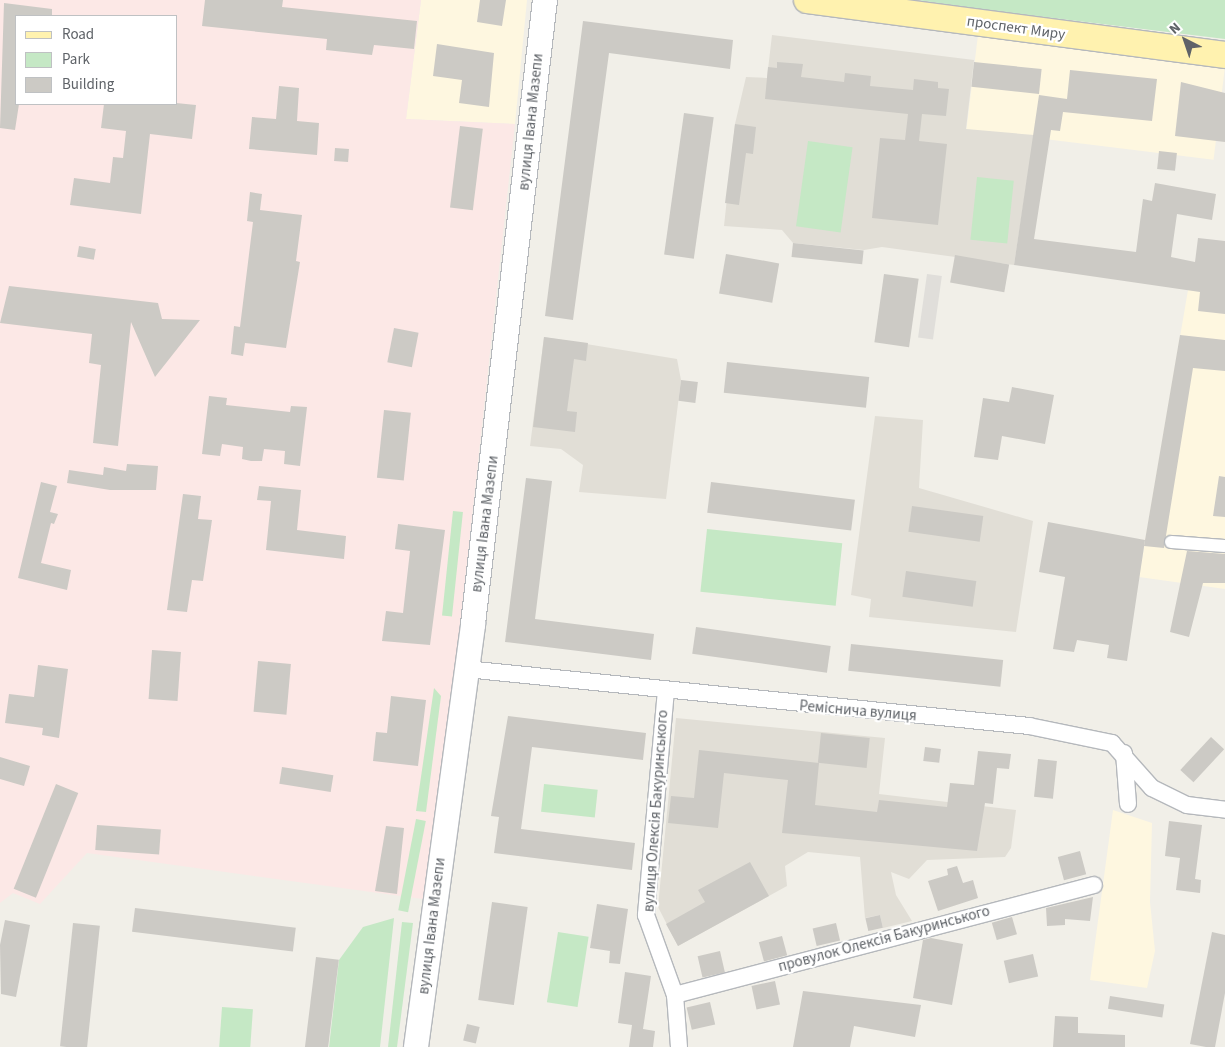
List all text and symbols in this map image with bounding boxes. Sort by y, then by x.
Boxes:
street label: проспект Миру [966,12,1066,44]
legend [15,15,178,105]
north arrow [1160,15,1210,65]
text: N [1165,18,1185,39]
text: Road [62,24,94,45]
text: Park [62,49,90,70]
street label: вулиця Івана Мазепи [515,53,547,191]
text: Building [62,74,114,95]
street label: вулиця Івана Мазепи [468,455,502,593]
street label: Реміснича вулиця [799,697,917,725]
street label: вулиця Олексія Бакуринського [640,709,672,913]
street label: вулиця Івана Мазепи [415,857,449,995]
street label: провулок Олексія Бакуринського [776,902,992,976]

